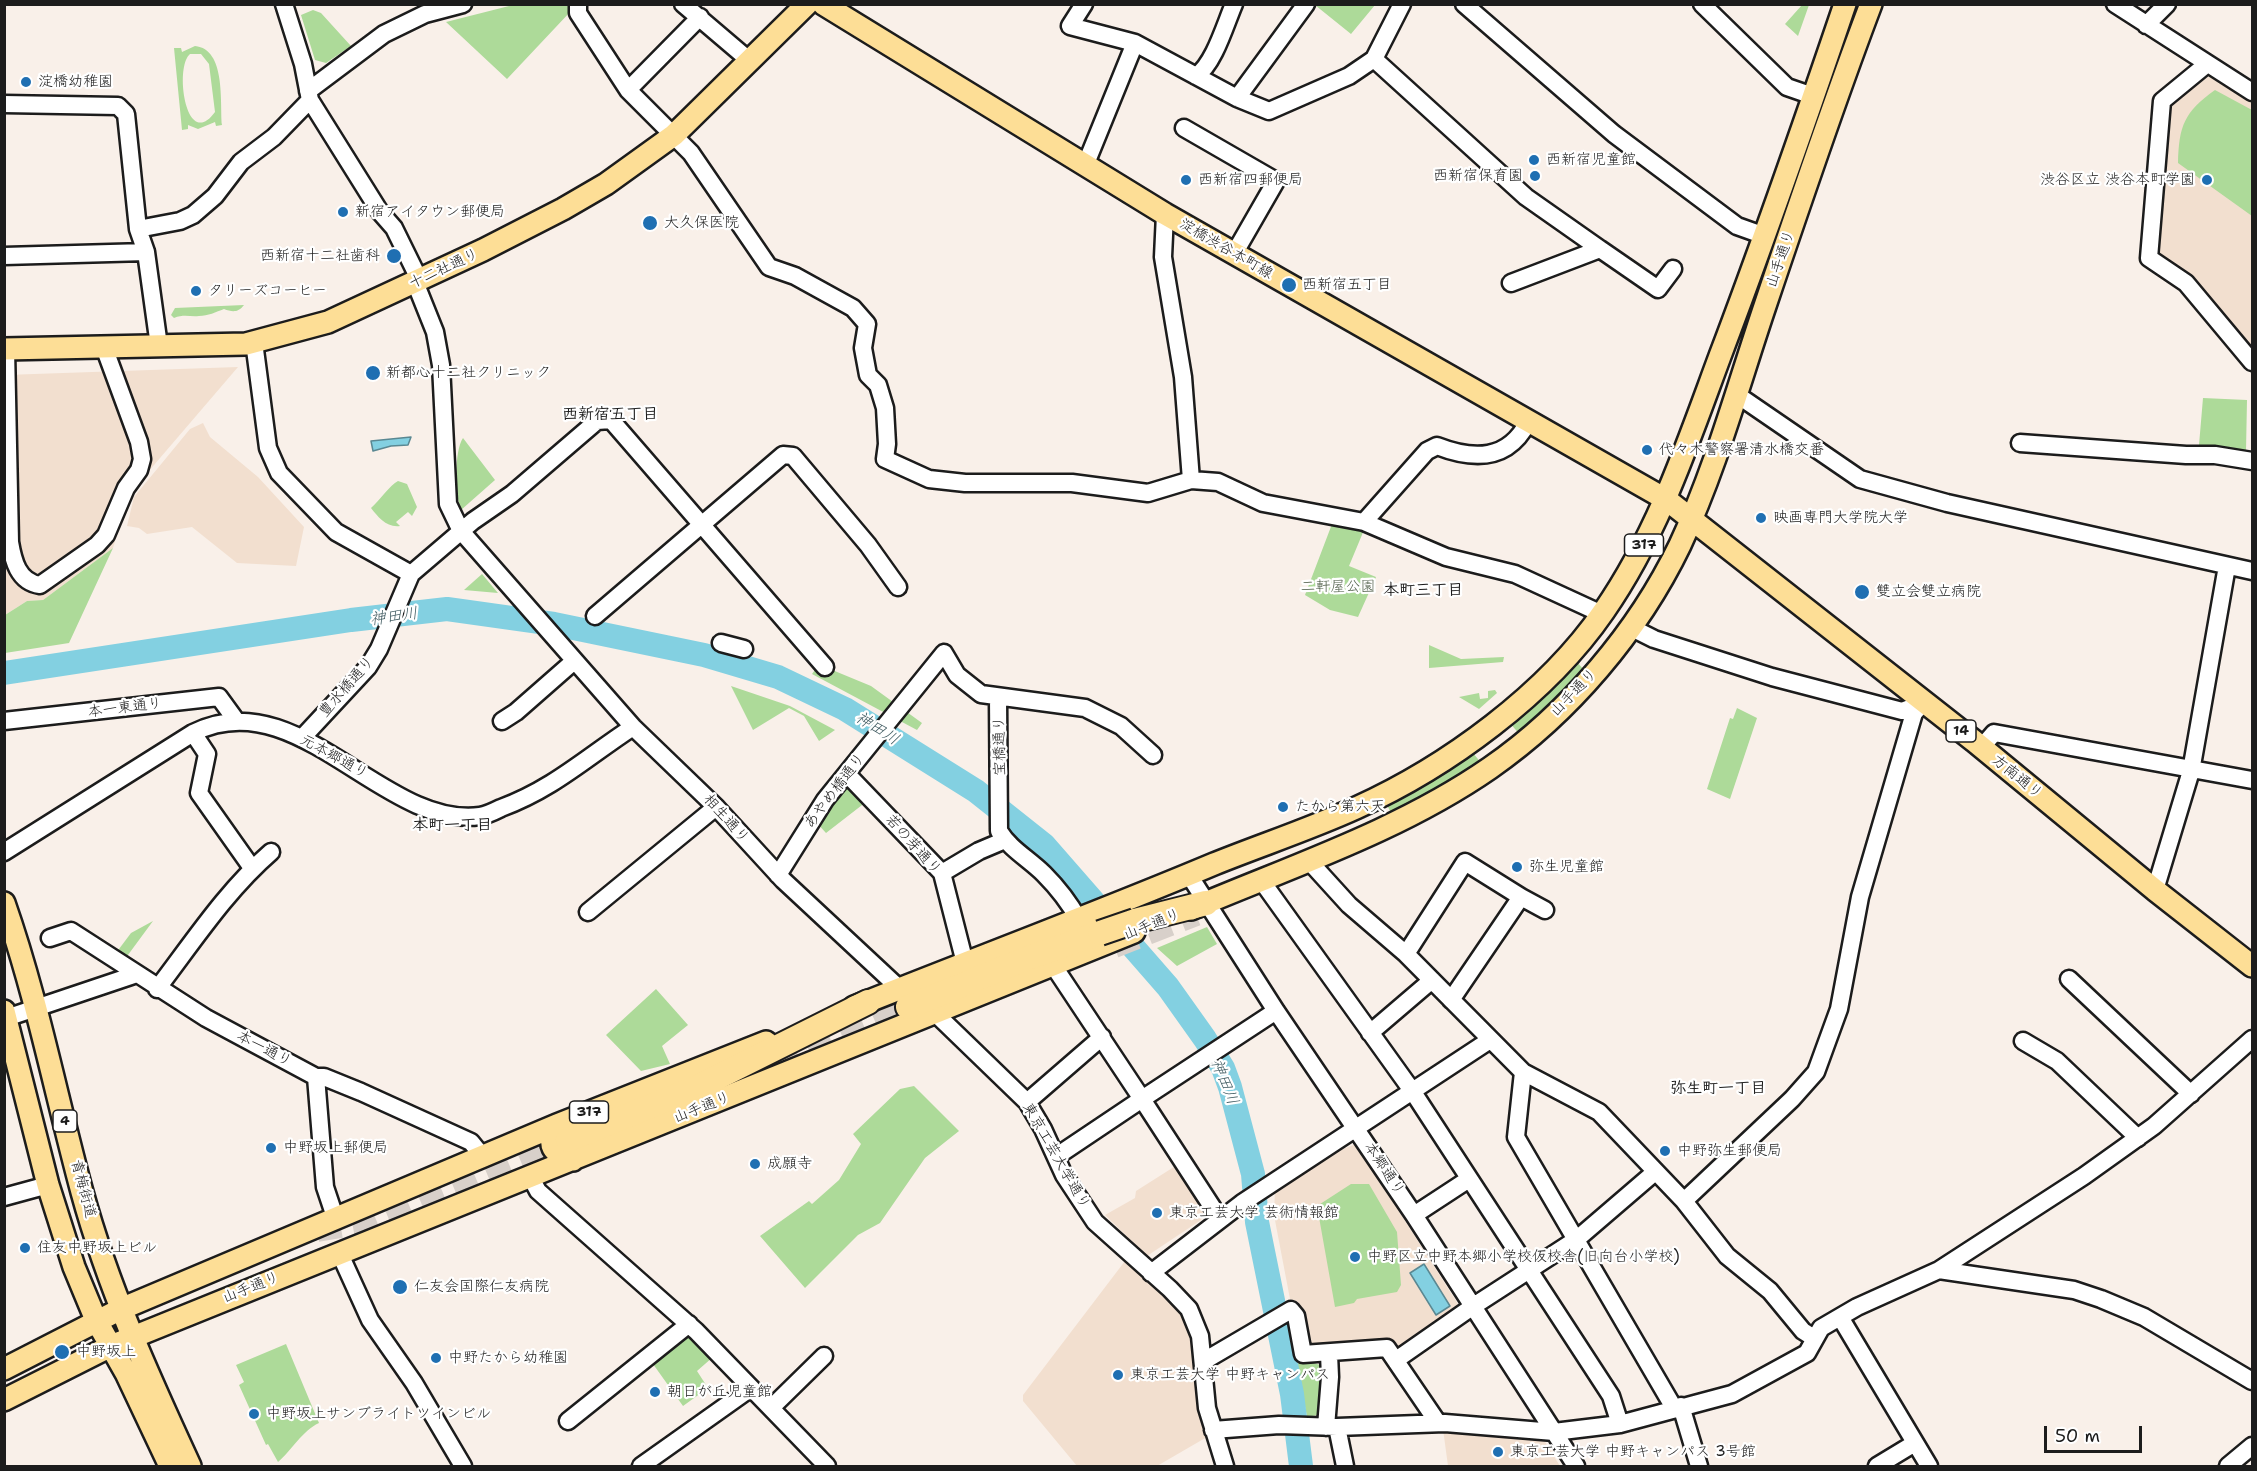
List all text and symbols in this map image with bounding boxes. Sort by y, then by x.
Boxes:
place label: 淀橋幼稚園 [38,73,113,91]
marker: 淀橋幼稚園 [19,75,33,89]
place label: 西新宿児童館 [1546,151,1636,169]
marker: 西新宿児童館 [1527,153,1541,167]
place label: 西新宿保育園 [1433,167,1523,185]
marker: 西新宿保育園 [1528,169,1542,183]
place label: 西新宿四郵便局 [1198,171,1303,189]
place label: 渋谷区立 渋谷本町学園 [2040,171,2195,189]
marker: 西新宿四郵便局 [1179,173,1193,187]
marker: 渋谷区立 渋谷本町学園 [2200,173,2214,187]
place label: 新宿アイタウン郵便局 [355,203,505,221]
marker: 新宿アイタウン郵便局 [336,205,350,219]
marker: 大久保医院 [641,214,659,232]
place label: 大久保医院 [664,214,739,232]
street label: 淀橋渋谷本町線 [1176,215,1276,283]
street label: 山手通り [1763,228,1799,290]
street label: 十二社通り [406,245,482,293]
place label: 西新宿十二社歯科 [260,247,380,265]
marker: 西新宿十二社歯科 [385,247,403,265]
marker: 西新宿五丁目 [1280,276,1298,294]
place label: 西新宿五丁目 [1302,276,1392,294]
place label: タリーズコーヒー [208,282,327,300]
marker: タリーズコーヒー [189,284,203,298]
marker: 新都心十二社クリニック [364,364,382,382]
place label: 新都心十二社クリニック [386,364,551,382]
district label: 西新宿五丁目 [562,405,658,425]
place label: 代々木警察署清水橋交番 [1659,441,1824,459]
marker: 代々木警察署清水橋交番 [1640,443,1654,457]
place label: 映画専門大学院大学 [1773,509,1908,527]
marker: 映画専門大学院大学 [1754,511,1768,525]
road number: 317 [1624,534,1664,556]
park label: 二軒屋公園 [1301,578,1375,596]
district label: 本町三丁目 [1383,581,1463,601]
marker: 雙立会雙立病院 [1853,583,1871,601]
place label: 雙立会雙立病院 [1876,583,1981,601]
water label: 神田川 [369,604,419,630]
street label: 豊水橋通り [316,653,378,721]
street label: 山手通り [1547,665,1601,721]
street label: 本一東通り [87,694,163,722]
water label: 神田川 [852,708,902,750]
street label: 宝橋通り [990,716,1010,776]
road number: 14 [1946,720,1976,742]
street label: 元本郷通り [297,731,371,783]
street label: あやめ橋通り [801,750,869,832]
street label: 方南通り [1988,751,2046,803]
street label: 相生通り [699,791,753,847]
place label: たから第六天 [1295,798,1385,816]
marker: たから第六天 [1276,800,1290,814]
street label: 若の芽通り [881,811,945,879]
district label: 本町一丁目 [412,816,492,836]
place label: 弥生児童館 [1529,858,1604,876]
marker: 弥生児童館 [1510,860,1524,874]
street label: 山手通り [1121,905,1183,945]
street label: 本一通り [233,1027,295,1071]
water label: 神田川 [1206,1056,1242,1108]
district label: 弥生町一丁目 [1670,1079,1766,1099]
street label: 山手通り [671,1088,733,1128]
street label: 東京工芸大学通り [1018,1100,1094,1212]
road number: 317 [570,1101,608,1123]
road number: 4 [53,1110,77,1132]
place label: 中野坂上郵便局 [283,1139,388,1157]
street label: 本郷通り [1360,1139,1408,1199]
marker: 中野坂上郵便局 [264,1141,278,1155]
place label: 中野弥生郵便局 [1677,1142,1782,1160]
marker: 中野弥生郵便局 [1658,1144,1672,1158]
place label: 成願寺 [767,1155,812,1173]
marker: 成願寺 [748,1157,762,1171]
street label: 青梅街道 [67,1158,99,1220]
place label: 東京工芸大学 芸術情報館 [1169,1204,1339,1222]
marker: 東京工芸大学 芸術情報館 [1150,1206,1164,1220]
place label: 住友中野坂上ビル [37,1239,157,1257]
marker: 住友中野坂上ビル [18,1241,32,1255]
place label: 中野区立中野本郷小学校仮校舎(旧向台小学校) [1367,1248,1680,1266]
marker: 中野区立中野本郷小学校仮校舎(旧向台小学校) [1348,1250,1362,1264]
street label: 山手通り [220,1268,282,1308]
marker: 仁友会国際仁友病院 [391,1278,409,1296]
place label: 仁友会国際仁友病院 [414,1278,549,1296]
marker: 中野坂上 [53,1343,71,1361]
place label: 中野坂上 [76,1343,136,1361]
place label: 中野たから幼稚園 [448,1349,568,1367]
marker: 中野たから幼稚園 [429,1351,443,1365]
place label: 東京工芸大学 中野キャンパス [1130,1366,1330,1384]
marker: 東京工芸大学 中野キャンパス [1111,1368,1125,1382]
place label: 朝日が丘児童館 [667,1383,772,1401]
marker: 朝日が丘児童館 [648,1385,662,1399]
place label: 中野坂上サンブライトツインビル [266,1405,491,1423]
marker: 中野坂上サンブライトツインビル [247,1407,261,1421]
scale bar [2047,1414,2144,1452]
text: 50 m [2055,1424,2100,1448]
place label: 東京工芸大学 中野キャンパス 3号館 [1510,1443,1756,1461]
marker: 東京工芸大学 中野キャンパス 3号館 [1491,1445,1505,1459]

